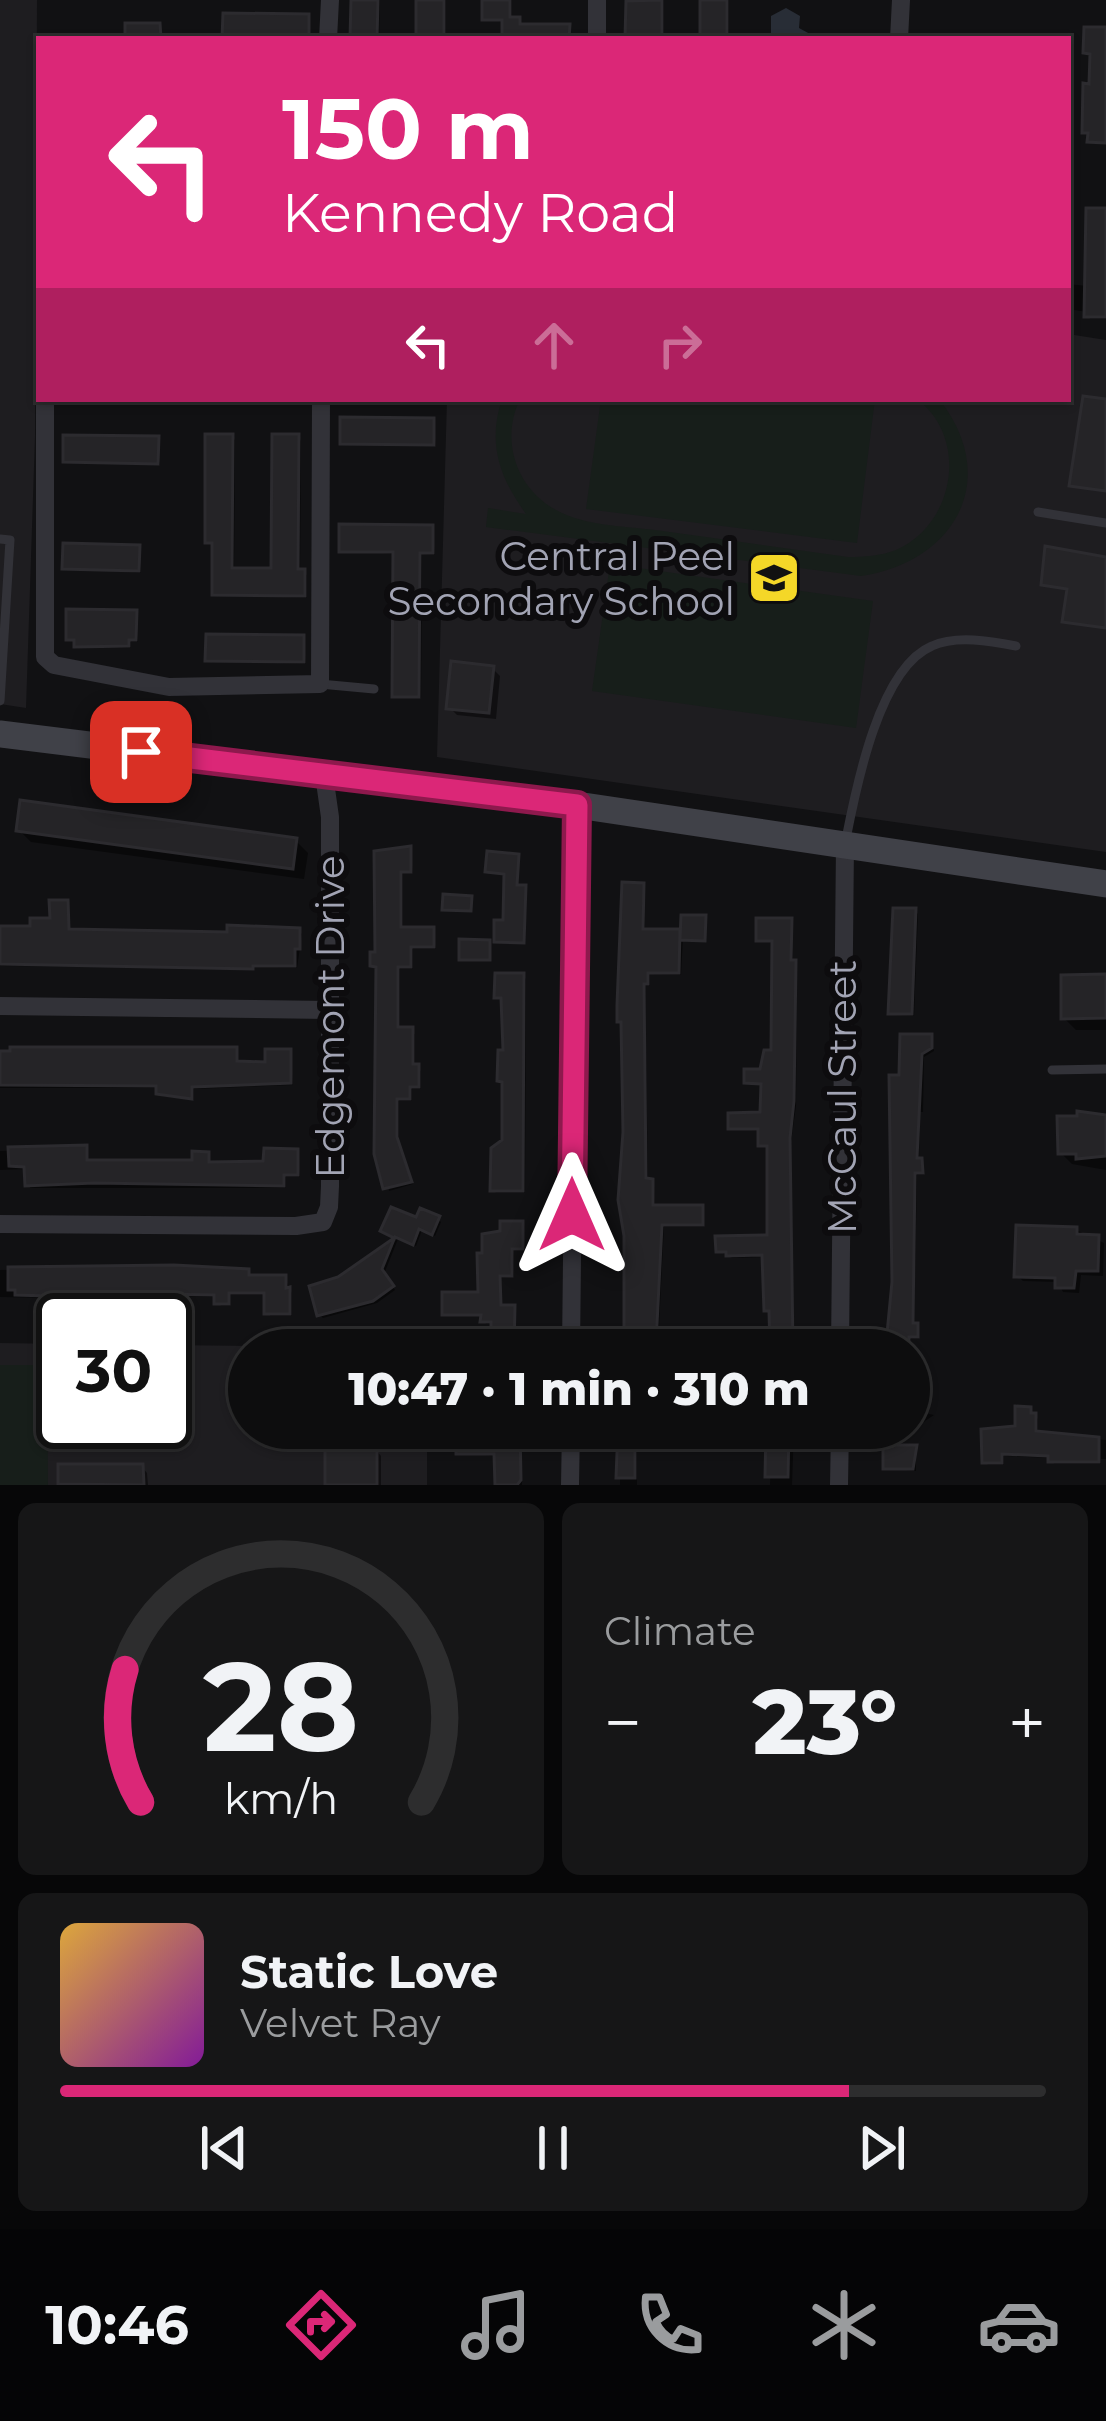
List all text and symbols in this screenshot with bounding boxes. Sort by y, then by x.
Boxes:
text: 150 m [282,78,534,180]
icon: left [84,84,240,240]
text: Kennedy Road [282,180,678,246]
icon: left [395,312,461,378]
icon: ahead [521,312,587,378]
icon: right [647,312,713,378]
place label: Central Peel Secondary School [387,532,735,625]
school or university icon: Central Peel Secondary School [746,550,802,606]
pin [90,701,192,803]
icon: arrive [108,719,174,785]
street label: Edgemont Drive [306,856,354,1178]
street label: McCaul Street [818,960,866,1234]
position arrow [509,1152,635,1278]
speed limit sign: 30 [36,1293,192,1449]
text: 10:47 · 1 min · 310 m [348,1361,810,1416]
text: Climate [604,1607,756,1655]
text: 28 [203,1630,359,1782]
text: 23° [753,1667,897,1777]
text: − [604,1682,642,1763]
text: + [1008,1682,1046,1763]
text: km/h [224,1772,338,1825]
text: Static Love [240,1944,498,1999]
text: Velvet Ray [240,1999,441,2047]
icon: previous [191,2115,257,2181]
icon: pause [520,2115,586,2181]
icon: next [849,2115,915,2181]
icon: directions [279,2283,363,2367]
icon: music [454,2283,538,2367]
icon: phone [628,2283,712,2367]
icon: climate [802,2283,886,2367]
icon: car [977,2283,1061,2367]
text: 10:46 [45,2292,189,2358]

